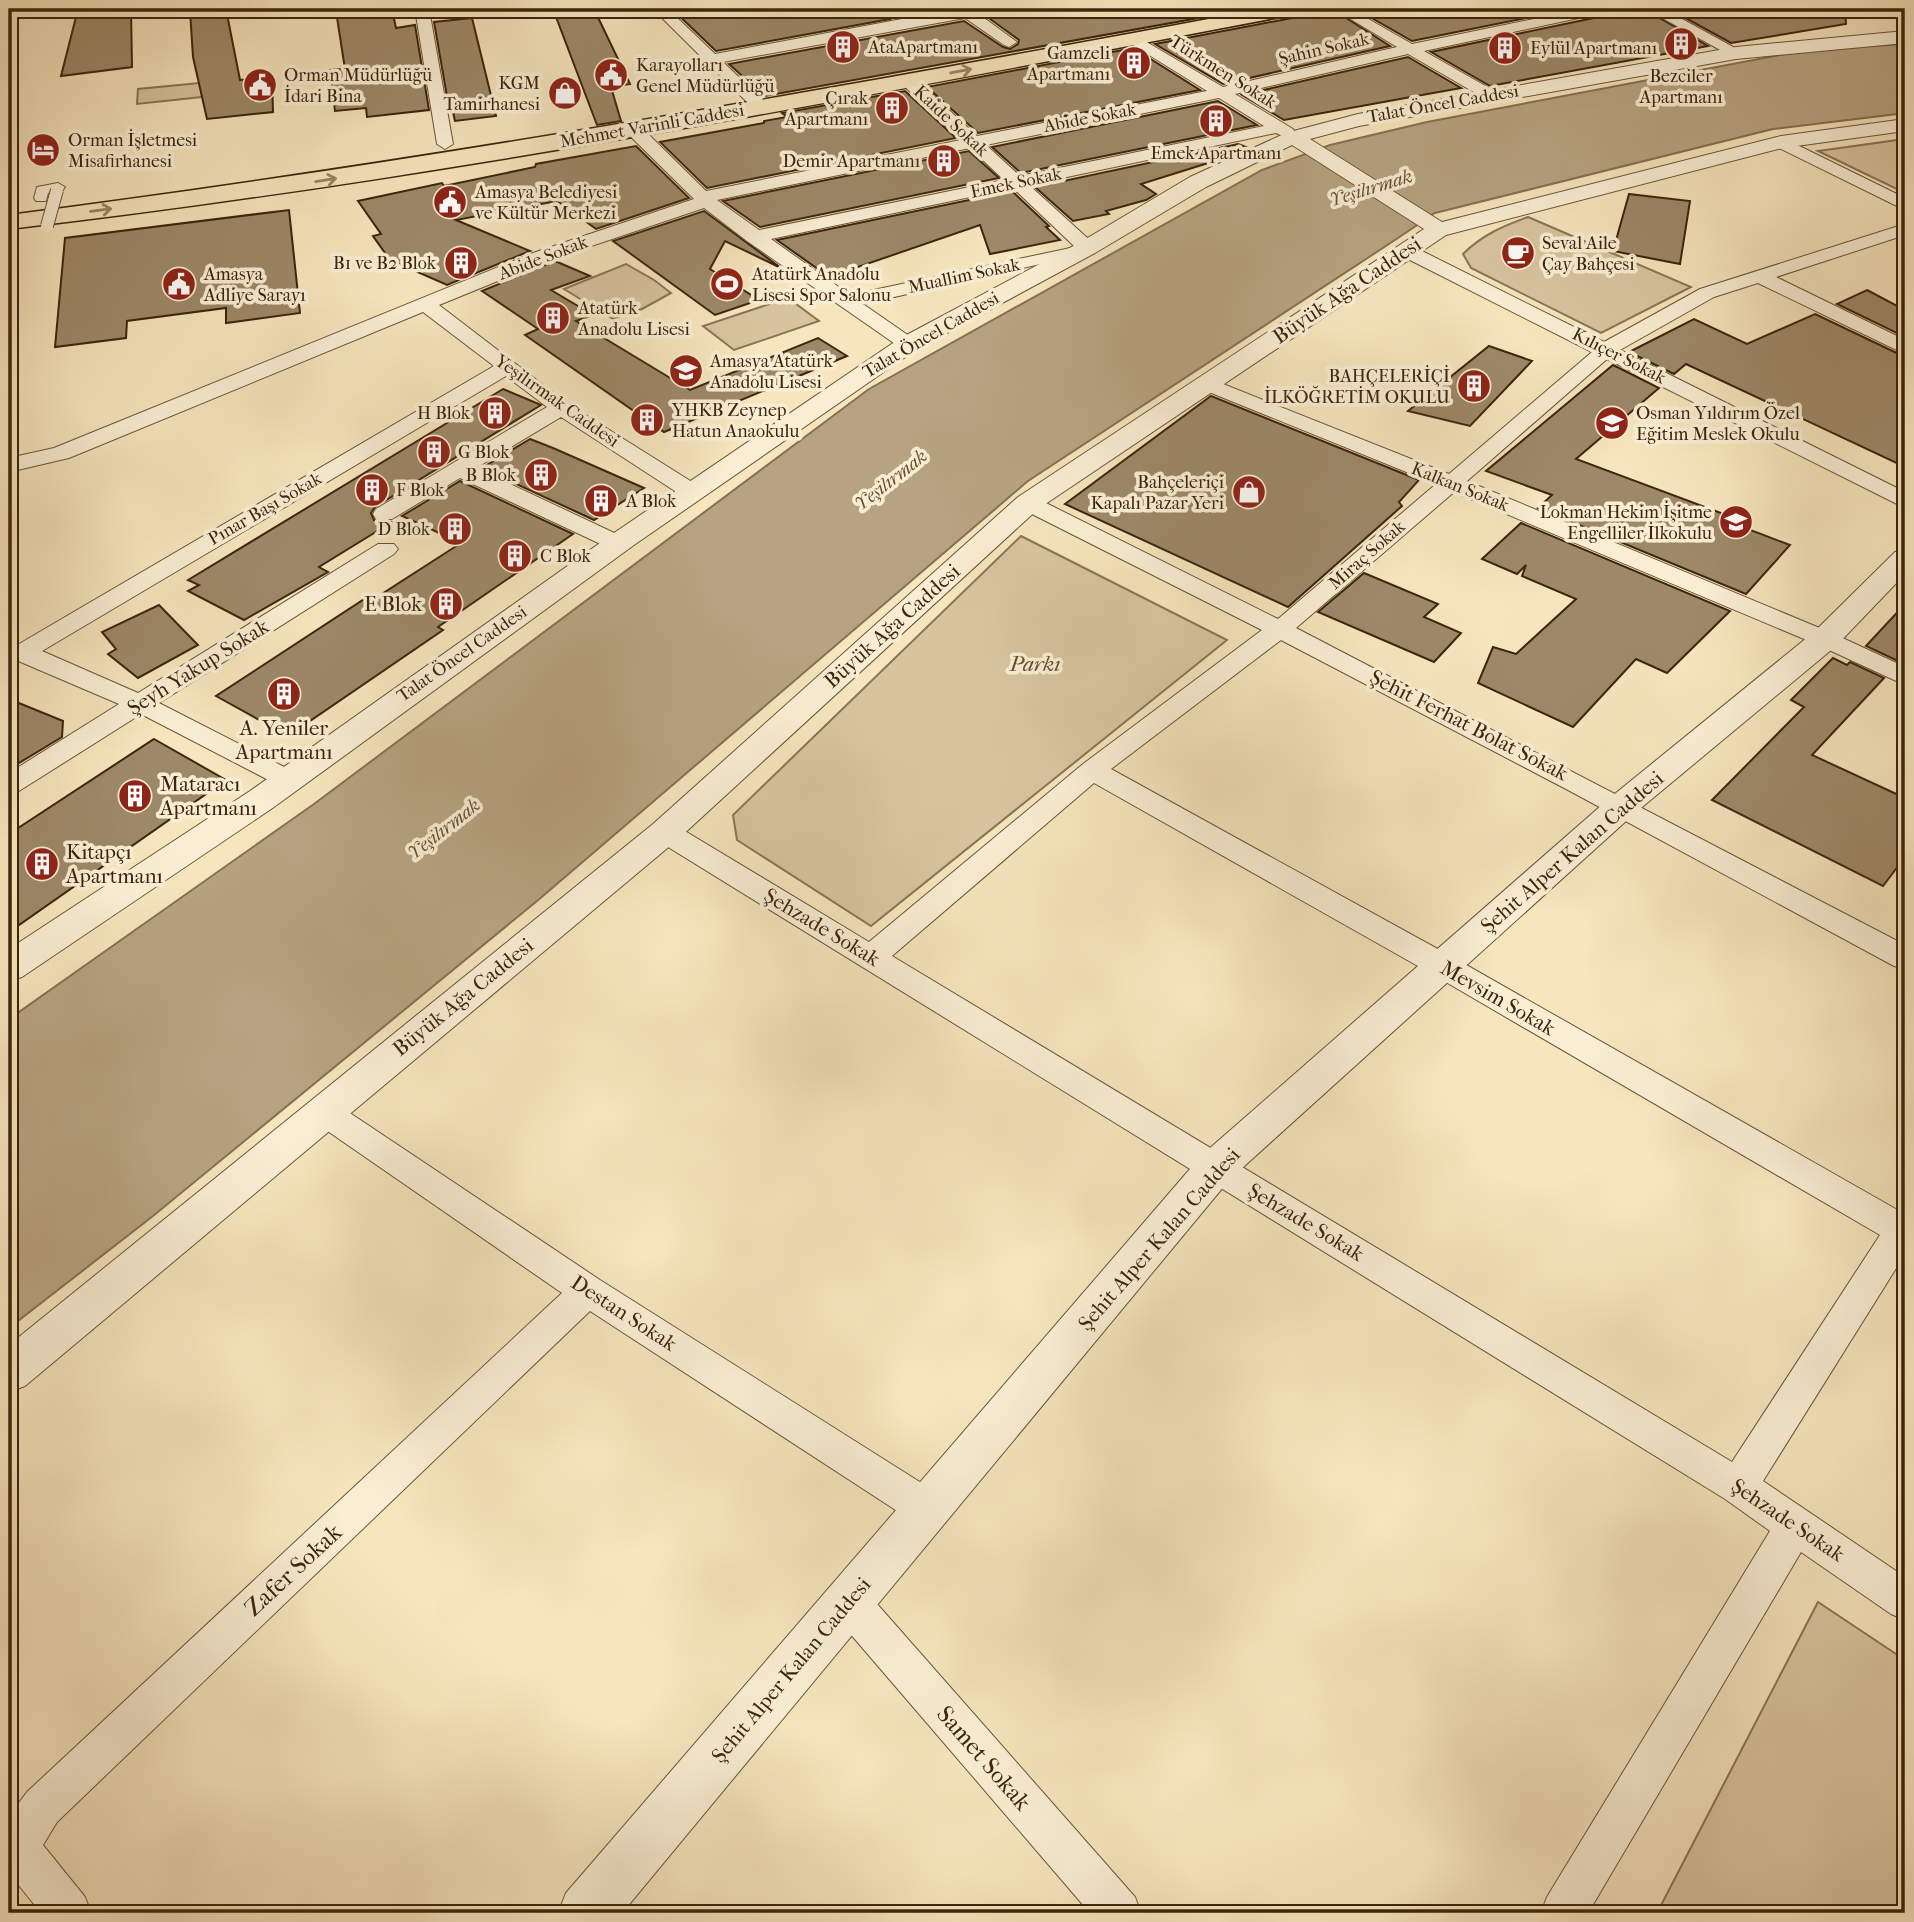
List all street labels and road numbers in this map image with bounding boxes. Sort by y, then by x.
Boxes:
street label: Şahin Sokak [1277,28,1372,70]
street label: Türkmen Sokak [1166,31,1281,114]
street label: Talat Öncel Caddesi [1365,79,1521,128]
street label: Kaide Sokak [909,81,993,161]
street label: Mehmet Varinli Caddesi [558,99,746,153]
street label: Abide Sokak [1041,99,1139,137]
street label: Emek Sokak [968,163,1064,203]
street label: Abide Sokak [494,231,591,285]
street label: Büyük Ağa Caddesi [1268,231,1426,349]
street label: Muallim Sokak [906,254,1023,298]
street label: Talat Öncel Caddesi [859,286,1003,383]
street label: Kılıçer Sokak [1569,323,1670,389]
street label: Yeşilırmak Caddesi [490,350,624,452]
street label: Kalkan Sokak [1408,458,1513,516]
street label: Pınar Başı Sokak [205,468,326,550]
street label: Miraç Sokak [1324,516,1410,594]
street label: Büyük Ağa Caddesi [819,559,965,693]
street label: Talat Öncel Caddesi [392,600,532,707]
street label: Şeyh Yakup Sokak [123,614,273,720]
street label: Şehit Ferhat Bolat Sokak [1366,665,1572,786]
street label: Şehit Alper Kalan Caddesi [1476,766,1668,938]
street label: Şehzade Sokak [760,883,884,971]
street label: Büyük Ağa Caddesi [388,933,538,1061]
street label: Mevsim Sokak [1436,956,1560,1041]
street label: Şehit Alper Kalan Caddesi [1073,1143,1245,1335]
street label: Şehzade Sokak [1244,1178,1368,1266]
street label: Destan Sokak [567,1270,681,1356]
street label: Şehzade Sokak [1727,1473,1849,1567]
street label: Zafer Sokak [239,1518,348,1622]
street label: Şehit Alper Kalan Caddesi [707,1573,875,1767]
street label: Samet Sokak [931,1700,1037,1816]

